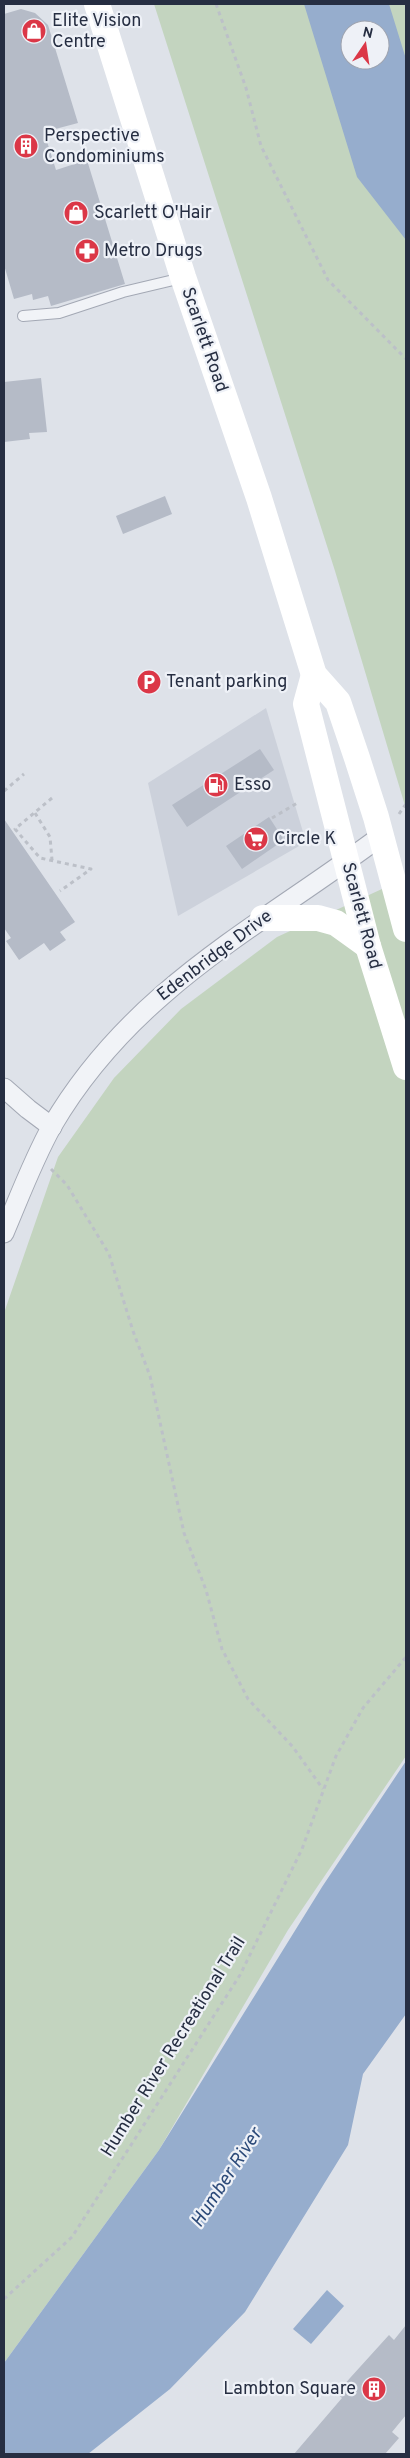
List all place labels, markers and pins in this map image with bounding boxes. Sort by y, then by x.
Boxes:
place label: Elite Vision Centre [52,10,141,54]
shop icon: Elite Vision Centre [21,18,47,44]
place label: Perspective Condominiums [44,125,165,169]
building icon: Perspective Condominiums [13,133,39,159]
shop icon: Scarlett O'Hair [63,200,89,226]
place label: Scarlett O'Hair [94,202,212,225]
pharmacy icon: Metro Drugs [74,238,100,264]
place label: Metro Drugs [104,240,203,263]
parking icon: Tenant parking [136,669,162,695]
place label: Tenant parking [166,671,287,694]
fuel station icon: Esso [203,772,229,798]
place label: Esso [234,774,271,797]
supermarket icon: Circle K [243,826,269,852]
place label: Circle K [274,828,336,851]
building icon: Lambton Square [361,2376,387,2402]
place label: Lambton Square [223,2378,356,2401]

